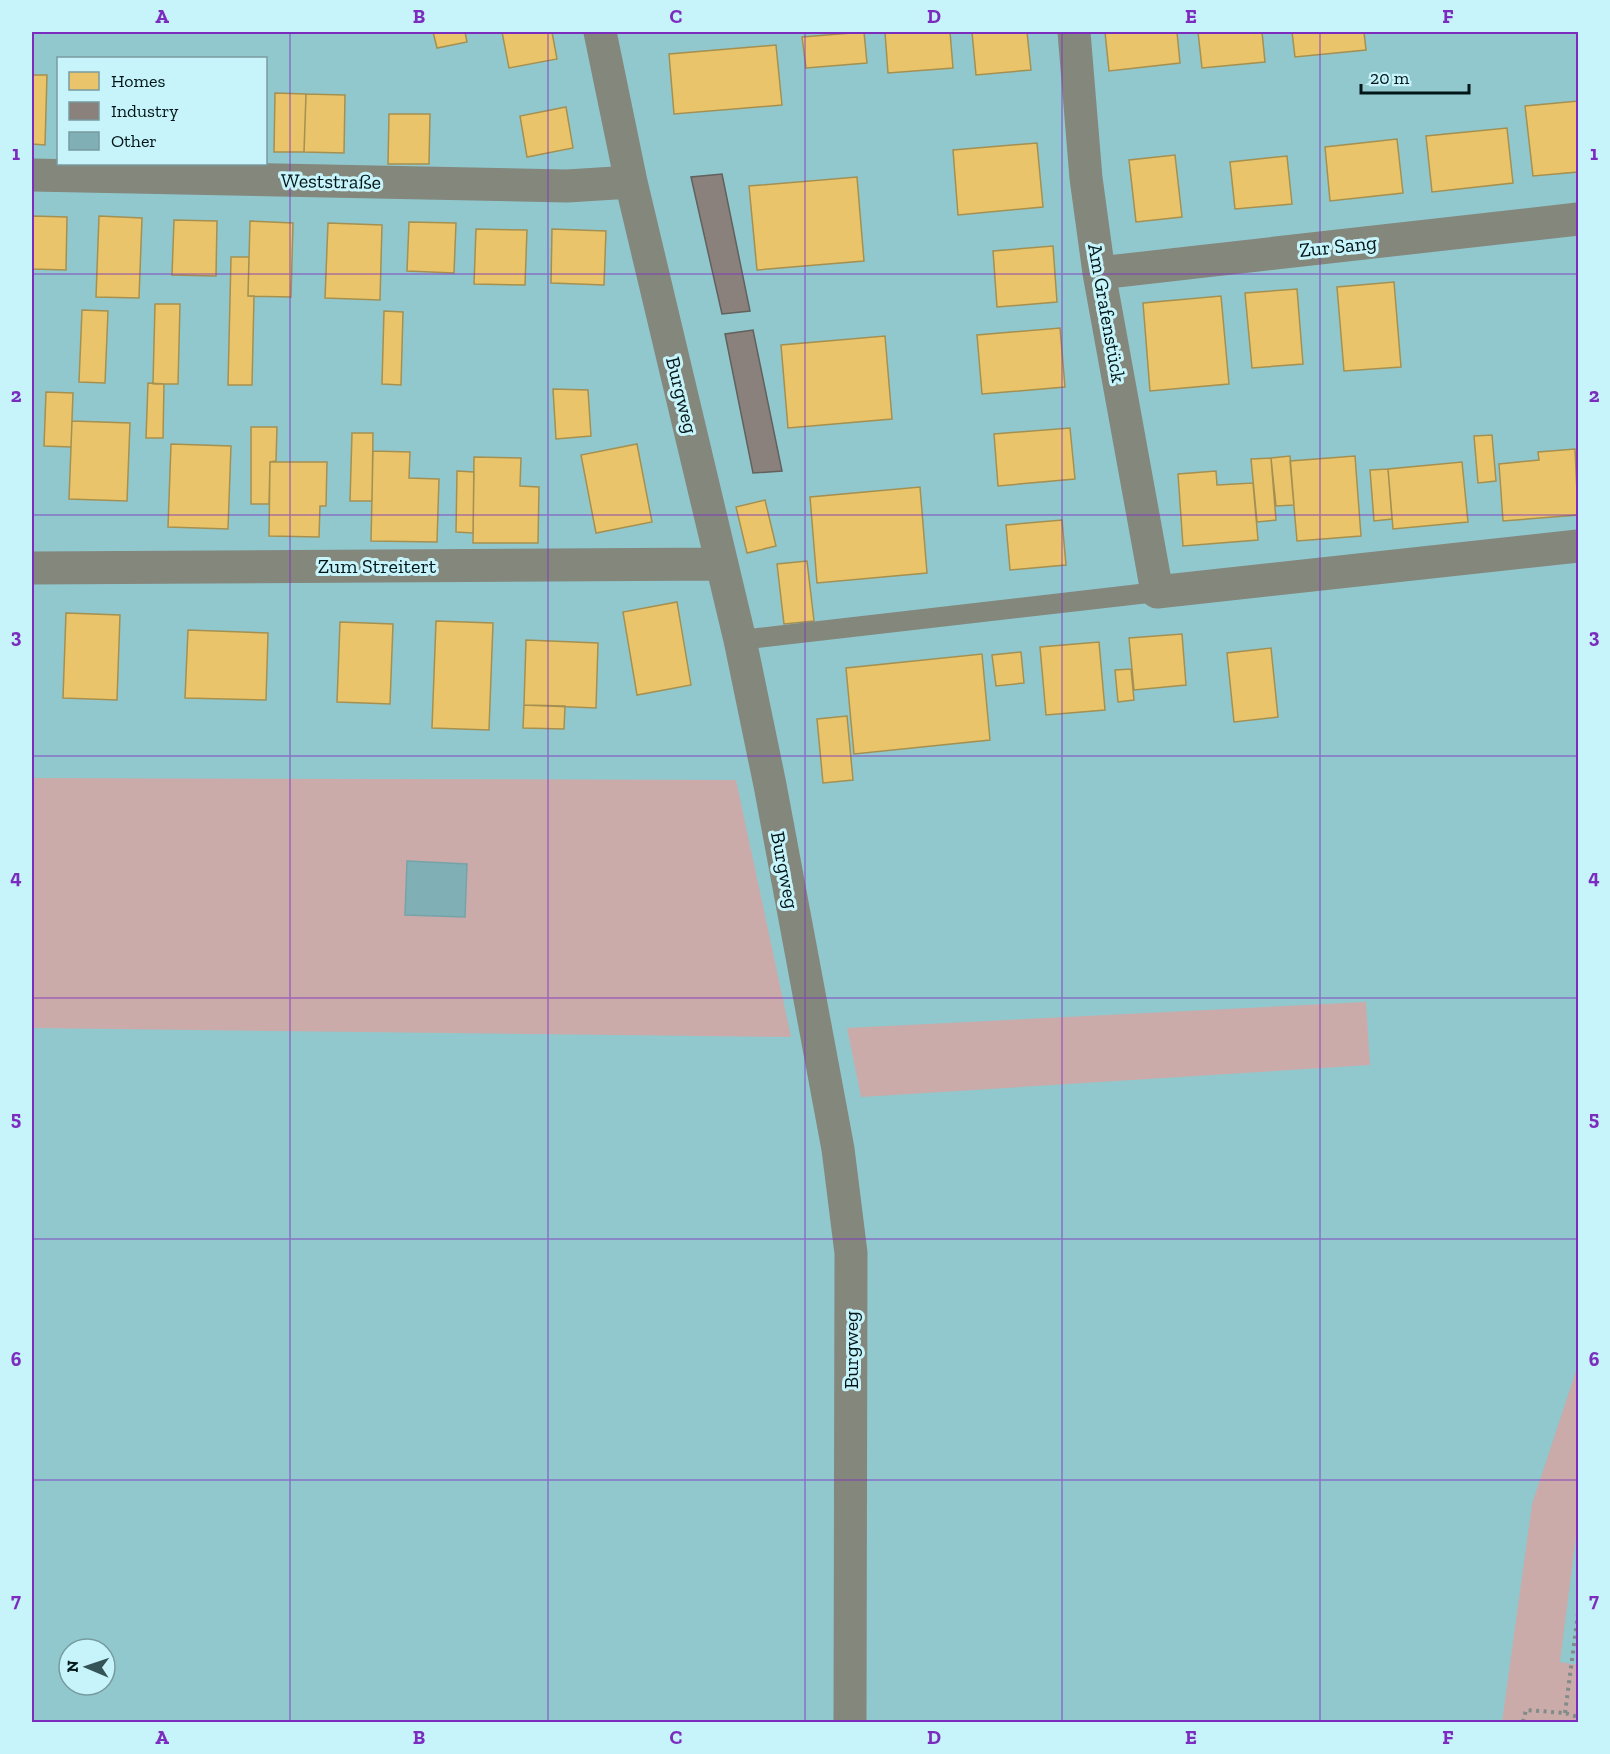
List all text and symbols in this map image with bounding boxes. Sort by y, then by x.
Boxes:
text: A [155,4,169,28]
text: B [413,4,425,28]
text: C [670,4,683,28]
text: D [927,4,941,28]
text: E [1185,4,1197,28]
text: F [1442,4,1454,28]
legend [57,57,267,165]
scale bar [1361,57,1469,95]
text: 20 m [1370,67,1410,89]
text: Homes [111,70,165,92]
text: Industry [111,100,179,122]
text: Other [111,130,157,152]
text: 1 [12,141,20,165]
text: 1 [1590,141,1598,165]
street label: Weststraße [281,168,381,194]
street label: Zur Sang [1298,230,1378,262]
street label: Am Grafenstück [1083,242,1131,385]
street label: Burgweg [661,354,703,436]
text: 2 [11,383,22,407]
text: 2 [1589,383,1600,407]
street label: Zum Streitert [318,554,437,578]
text: 3 [11,624,22,648]
text: 3 [1589,624,1600,648]
street label: Burgweg [766,829,804,911]
text: 4 [10,865,22,889]
text: 4 [1588,865,1600,889]
text: 5 [11,1106,21,1130]
text: 5 [1589,1106,1599,1130]
street label: Burgweg [839,1311,863,1389]
text: 6 [11,1347,22,1371]
text: 6 [1589,1347,1600,1371]
text: 7 [11,1588,21,1612]
text: 7 [1589,1588,1599,1612]
north arrow [57,1637,117,1697]
text: N [63,1660,82,1673]
text: A [155,1725,169,1749]
text: B [413,1725,425,1749]
text: C [670,1725,683,1749]
text: D [927,1725,941,1749]
text: E [1185,1725,1197,1749]
text: F [1442,1725,1454,1749]

